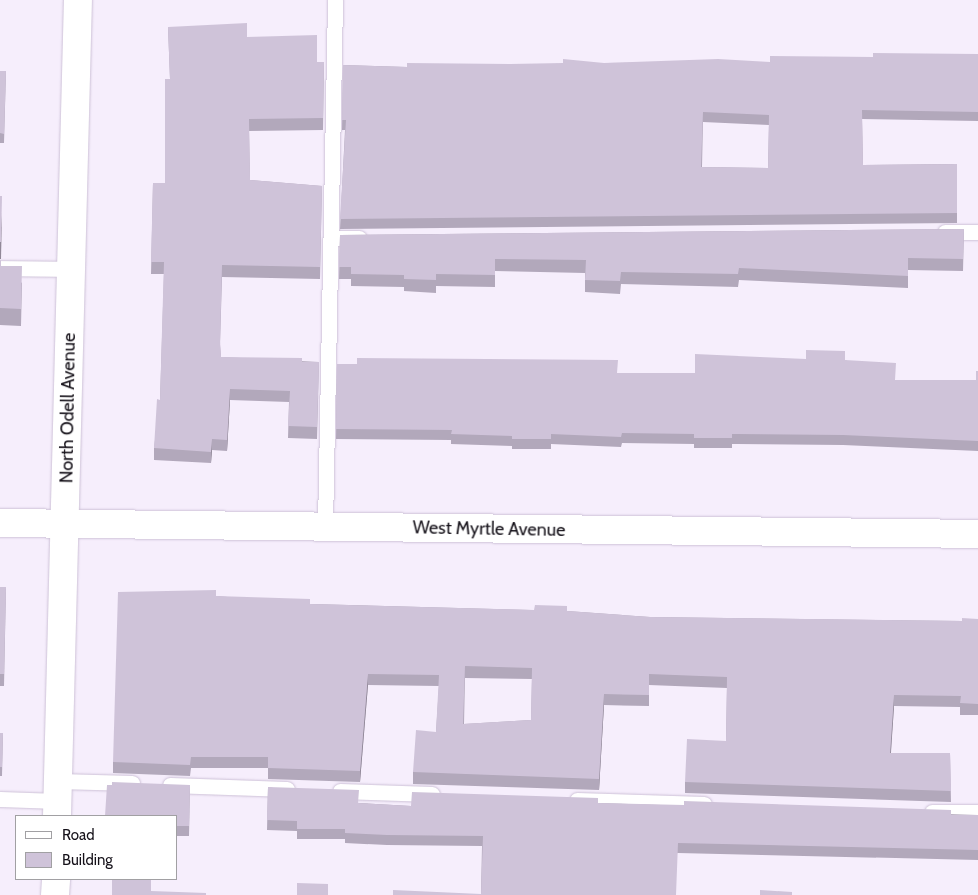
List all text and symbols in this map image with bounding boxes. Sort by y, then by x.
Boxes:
street label: North Odell Avenue [56,333,80,483]
street label: West Myrtle Avenue [412,517,566,541]
legend [15,815,178,880]
text: Road [62,826,95,844]
text: Building [62,851,113,869]

